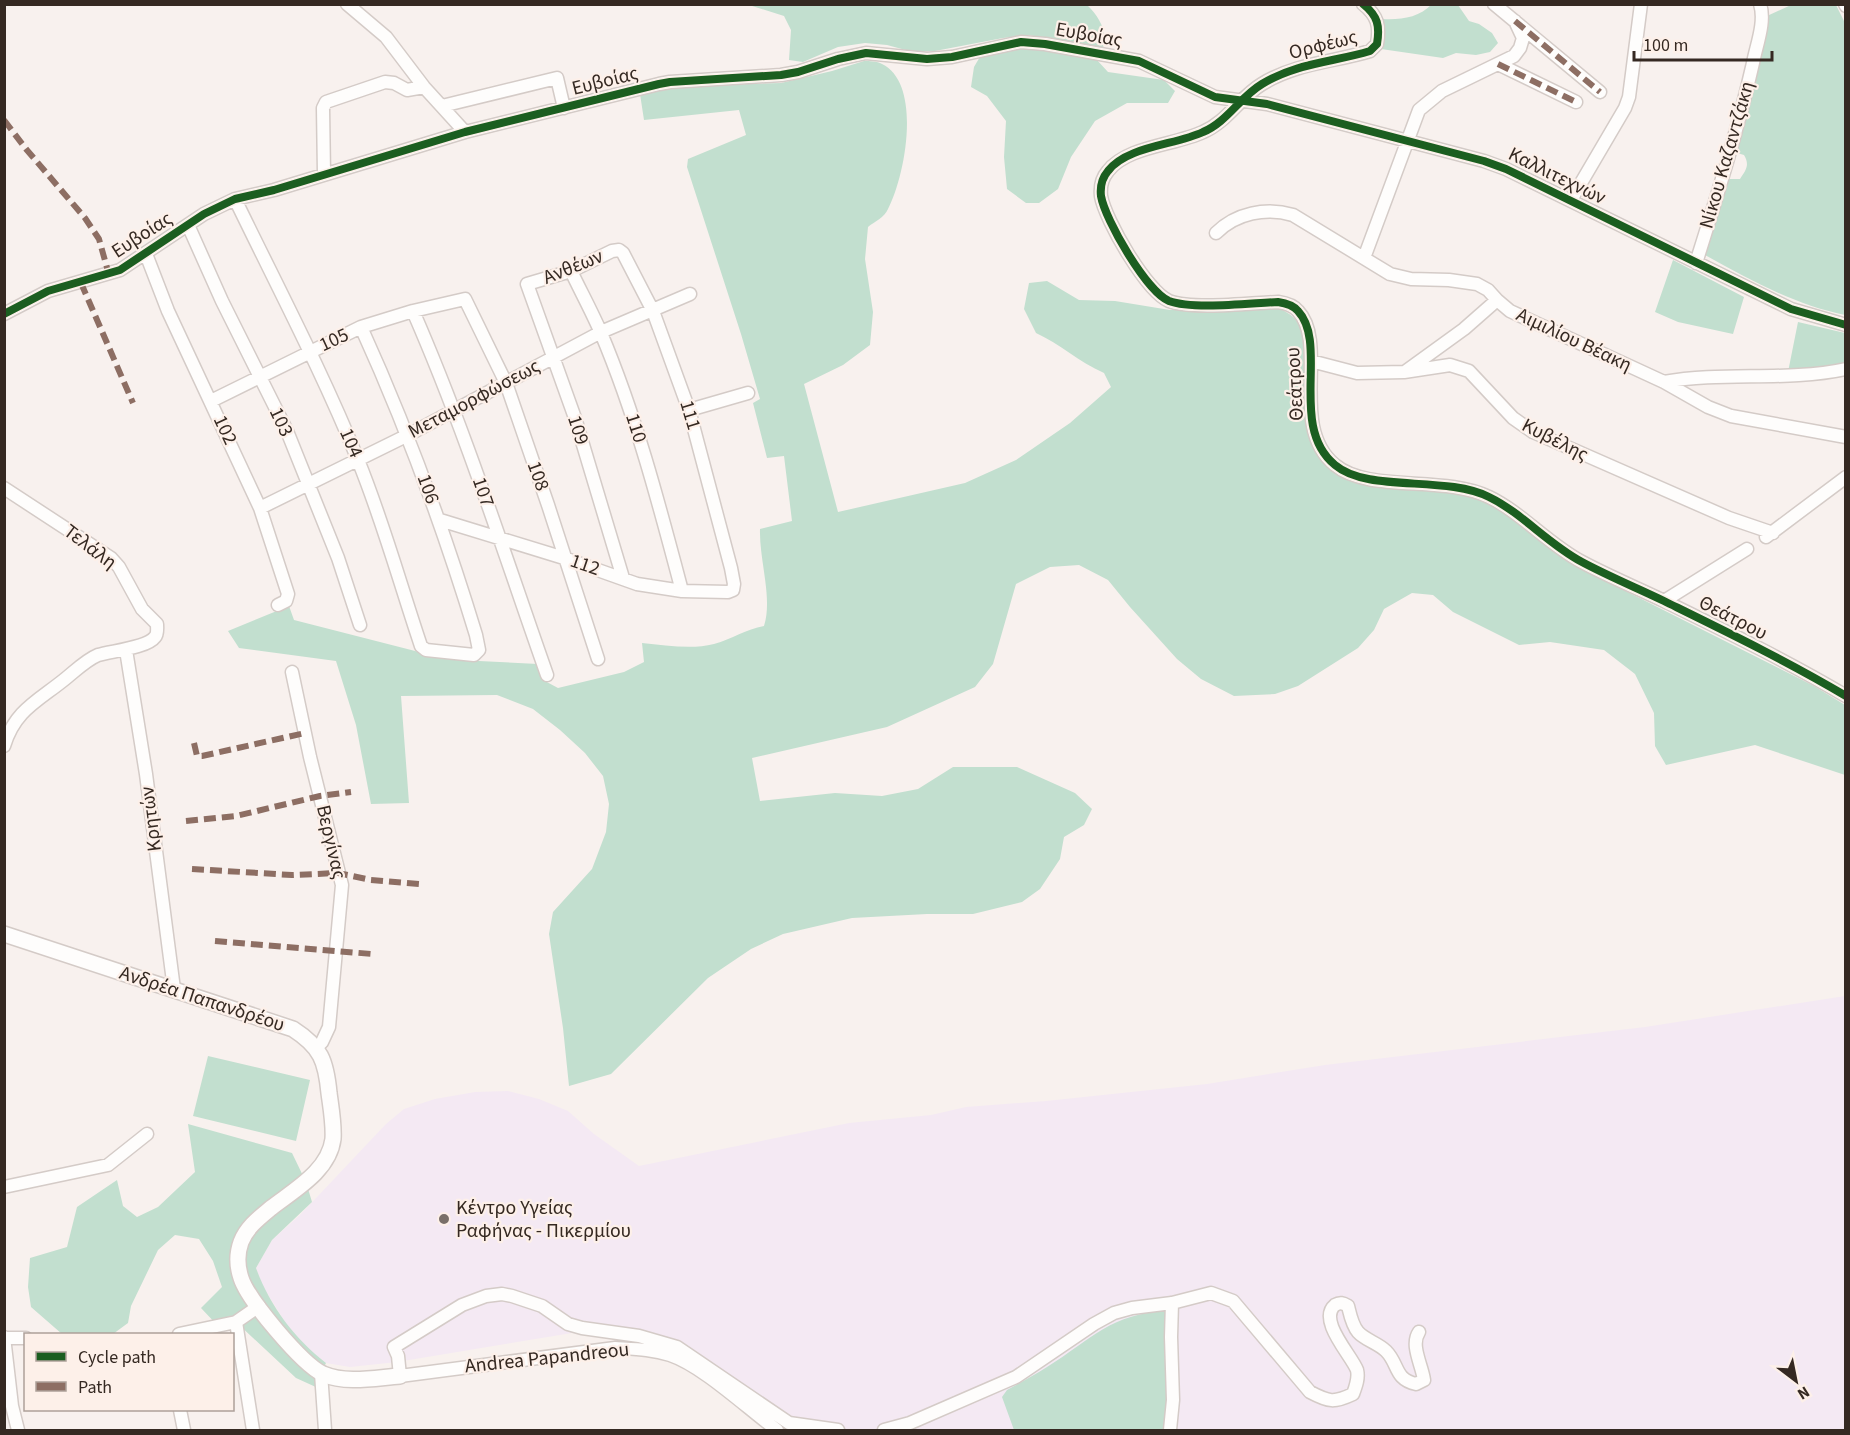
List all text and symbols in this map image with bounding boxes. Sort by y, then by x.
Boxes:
street label: Ευβοίας [1053,15,1125,55]
street label: Ορφέως [1286,23,1360,67]
scale bar [1634,24,1772,62]
text: 100 m [1643,33,1688,58]
street label: Ευβοίας [569,59,641,103]
street label: Νίκου Καζαντζάκη [1693,78,1761,232]
street label: Καλλιτεχνών [1503,140,1611,212]
street label: Ευβοίας [106,205,178,265]
street label: Ανθέων [539,242,608,292]
street label: Αιμιλίου Βέακη [1512,301,1636,379]
street label: 105 [315,321,353,359]
street label: Θεάτρου [1279,346,1311,422]
street label: Μεταμορφώσεως [403,352,545,446]
street label: 111 [672,397,708,433]
street label: 103 [262,403,300,441]
street label: 110 [618,409,654,447]
street label: 102 [206,411,244,449]
street label: 109 [560,411,596,449]
street label: Κυβέλης [1517,411,1593,469]
street label: 104 [332,424,370,462]
street label: 108 [520,457,556,495]
street label: 106 [410,470,446,508]
street label: 107 [465,473,501,511]
street label: Τελάλη [58,518,122,576]
street label: 112 [566,547,604,583]
street label: Θεάτρου [1694,589,1772,647]
street label: Κρητών [133,784,169,853]
street label: Βεργίνας [309,802,353,882]
street label: Ανδρέα Παπανδρέου [116,959,288,1039]
place label: Κέντρο Υγείας Ραφήνας - Πικερμίου [456,1194,631,1245]
marker: Κέντρο Υγείας Ραφήνας - Πικερμίου [437,1212,451,1226]
legend [24,1333,234,1411]
street label: Andrea Papandreou [463,1335,631,1381]
text: Cycle path [78,1345,156,1370]
north arrow [1766,1351,1826,1411]
text: Path [78,1375,112,1400]
text: N [1793,1381,1814,1405]

